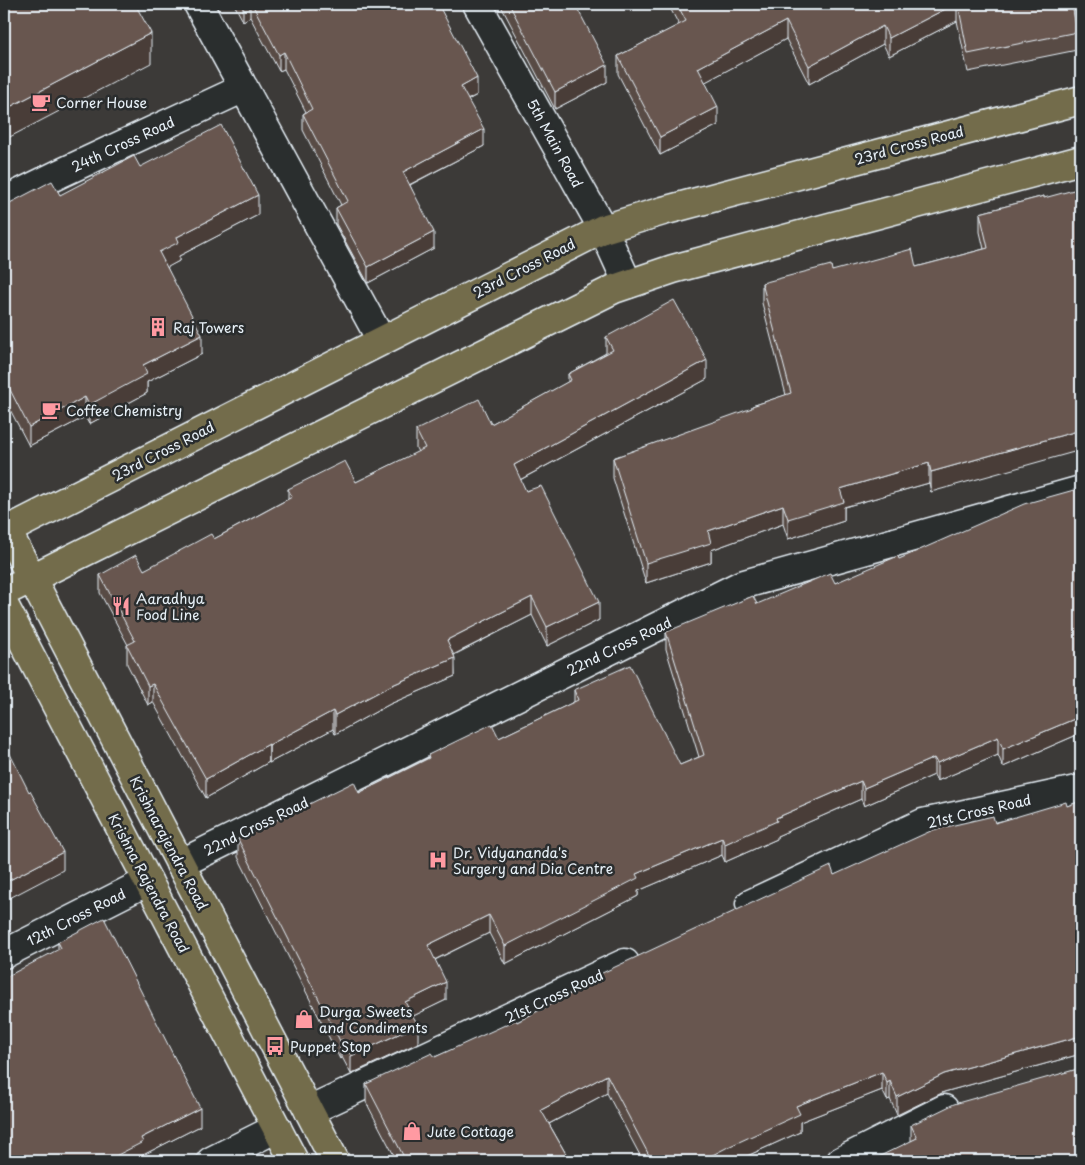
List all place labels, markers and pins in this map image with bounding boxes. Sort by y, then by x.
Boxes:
cafe icon: Corner House [30,91,52,113]
place label: Corner House [56,92,148,113]
building icon: Raj Towers [147,316,169,338]
place label: Raj Towers [173,317,244,338]
cafe icon: Coffee Chemistry [40,399,62,421]
place label: Coffee Chemistry [66,400,182,421]
place label: Aaradhya Food Line [136,588,205,625]
restaurant icon: Aaradhya Food Line [110,595,132,617]
place label: Dr. Vidyananda's Surgery and Dia Centre [453,842,613,879]
hospital icon: Dr. Vidyananda's Surgery and Dia Centre [427,849,449,871]
place label: Durga Sweets and Condiments [319,1001,428,1038]
shop icon: Durga Sweets and Condiments [293,1008,315,1030]
bus stop icon: Puppet Stop [264,1035,286,1057]
place label: Puppet Stop [290,1036,371,1057]
shop icon: Jute Cottage [401,1120,423,1142]
place label: Jute Cottage [427,1121,514,1142]

